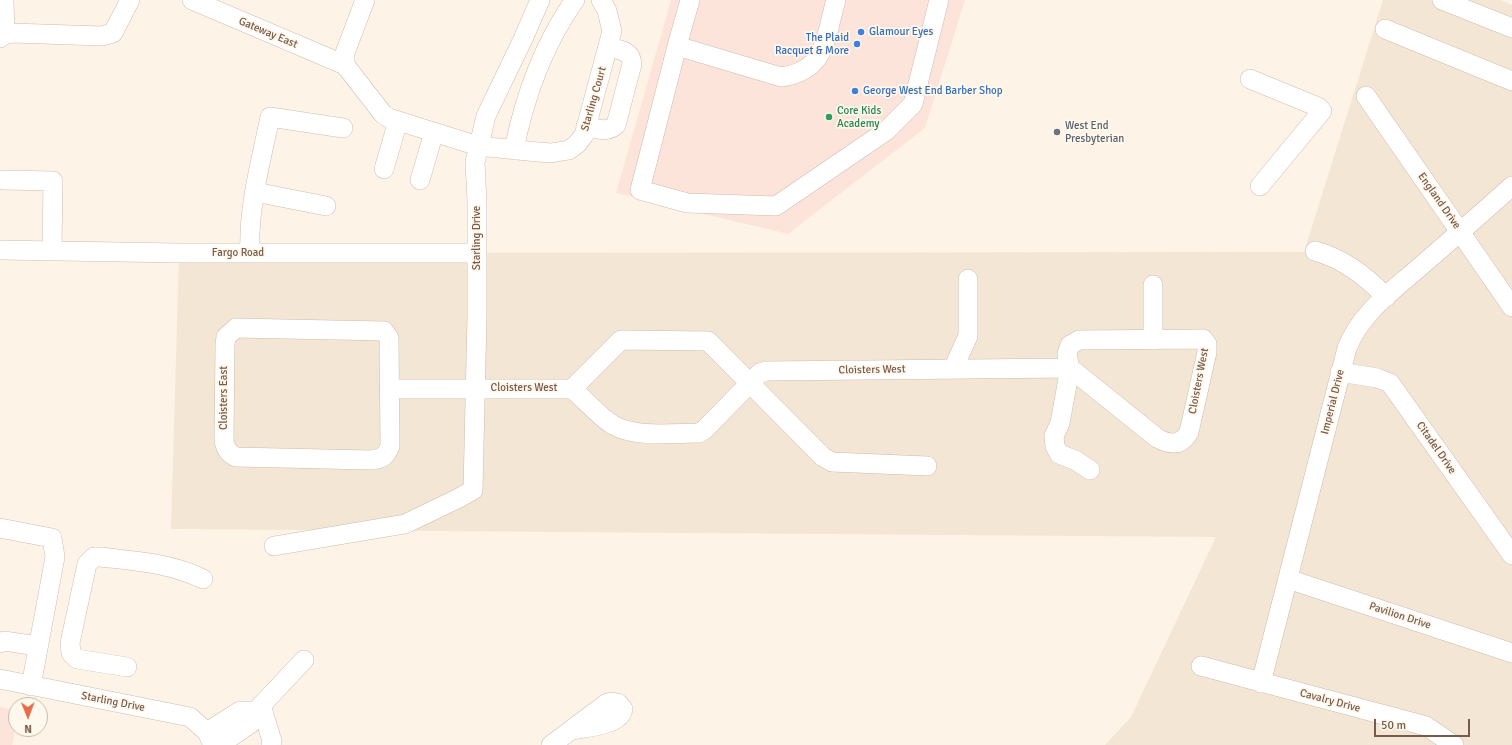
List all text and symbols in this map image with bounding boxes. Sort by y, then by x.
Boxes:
street label: Gateway East [236,15,300,51]
place label: Glamour Eyes [869,25,933,39]
marker: Glamour Eyes [856,27,866,37]
place label: The Plaid Racquet & More [775,31,849,57]
marker: The Plaid Racquet & More [852,39,862,49]
street label: Starling Court [579,65,609,133]
place label: George West End Barber Shop [863,84,1003,98]
marker: George West End Barber Shop [850,86,860,96]
place label: Core Kids Academy [837,104,881,130]
marker: Core Kids Academy [824,112,834,122]
place label: West End Presbyterian [1065,119,1124,145]
marker: West End Presbyterian [1052,127,1062,137]
street label: England Drive [1415,170,1463,232]
street label: Starling Drive [470,206,484,270]
street label: Fargo Road [212,246,264,260]
street label: Cloisters West [1186,347,1212,415]
street label: Cloisters West [838,363,906,377]
street label: Cloisters East [217,366,231,430]
street label: Imperial Drive [1319,368,1347,436]
street label: Cloisters West [491,381,557,395]
street label: Citadel Drive [1413,419,1459,477]
street label: Pavilion Drive [1367,600,1433,632]
street label: Cavalry Drive [1298,687,1362,715]
street label: Starling Drive [80,689,146,715]
north arrow [8,697,48,737]
scale bar [1376,711,1472,737]
text: 50 m [1381,718,1406,733]
text: N [24,722,32,735]

